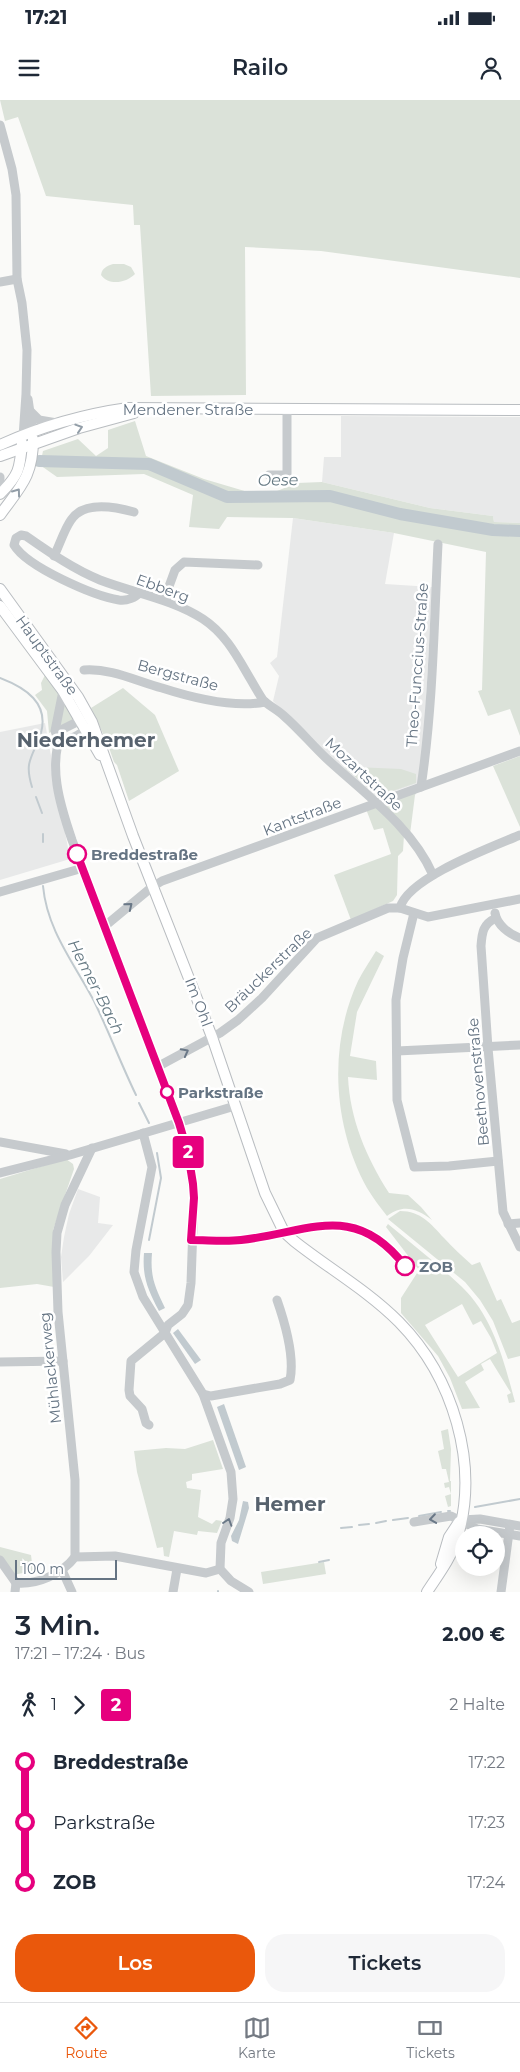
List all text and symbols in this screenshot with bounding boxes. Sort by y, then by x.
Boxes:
text: 17:21 [25,6,67,29]
icon: menu [15,54,43,82]
text: Railo [232,54,288,81]
icon: person [477,54,505,82]
street label: Mendener Straße [123,400,253,419]
one-way arrow [74,424,82,434]
water label: Oese [258,470,298,490]
one-way arrow [12,489,20,498]
street label: Ebberg [134,570,192,606]
street label: Theo-Funccius-Straße [402,582,432,748]
street label: Hauptstraße [12,611,82,699]
street label: Bergstraße [135,655,221,695]
district label: Niederhemer [17,728,156,752]
street label: Mozartstraße [321,733,407,815]
street label: Kantstraße [260,792,344,840]
marker: Breddestraße [67,844,87,864]
place label: Breddestraße [91,845,198,864]
one-way arrow [123,903,132,912]
street label: Bräuckerstraße [220,923,316,1017]
water label: Hemer-Bach [64,936,128,1038]
street label: Im Ohl [181,975,217,1029]
street label: Beethovenstraße [463,1017,493,1147]
one-way arrow [179,1048,188,1058]
place label: Parkstraße [178,1083,263,1102]
marker: Parkstraße [160,1085,174,1099]
line badge: 2 [172,1136,204,1168]
text: 2 [183,1141,193,1163]
marker: ZOB [395,1256,415,1276]
place label: ZOB [419,1257,453,1276]
street label: Mühlackerweg [35,1311,65,1425]
district label: Hemer [254,1492,326,1516]
one-way arrow [428,1513,436,1524]
one-way arrow [222,1518,232,1527]
map controls [455,1526,505,1576]
button: locate [455,1526,505,1576]
scale bar [15,1557,118,1580]
text: 100 m [22,1560,64,1578]
text: 3 Min. [15,1608,100,1642]
text: 2.00 € [442,1623,505,1646]
text: 17:21 – 17:24 · Bus [15,1644,145,1663]
icon: walk [15,1691,43,1719]
icon: forward [65,1691,93,1719]
text: 2 [111,1694,121,1716]
text: 1 [51,1695,57,1714]
text: 2 Halte [449,1695,505,1714]
text: Breddestraße [53,1751,189,1774]
text: 17:22 [469,1753,505,1772]
text: Parkstraße [53,1811,155,1834]
text: 17:23 [469,1813,505,1832]
text: ZOB [53,1871,96,1894]
text: 17:24 [467,1873,505,1892]
button: Los [15,1934,255,1992]
button: Tickets [265,1934,505,1992]
tab: Route [65,2014,107,2062]
tab: Karte [238,2014,276,2062]
tab: Tickets [406,2014,455,2062]

